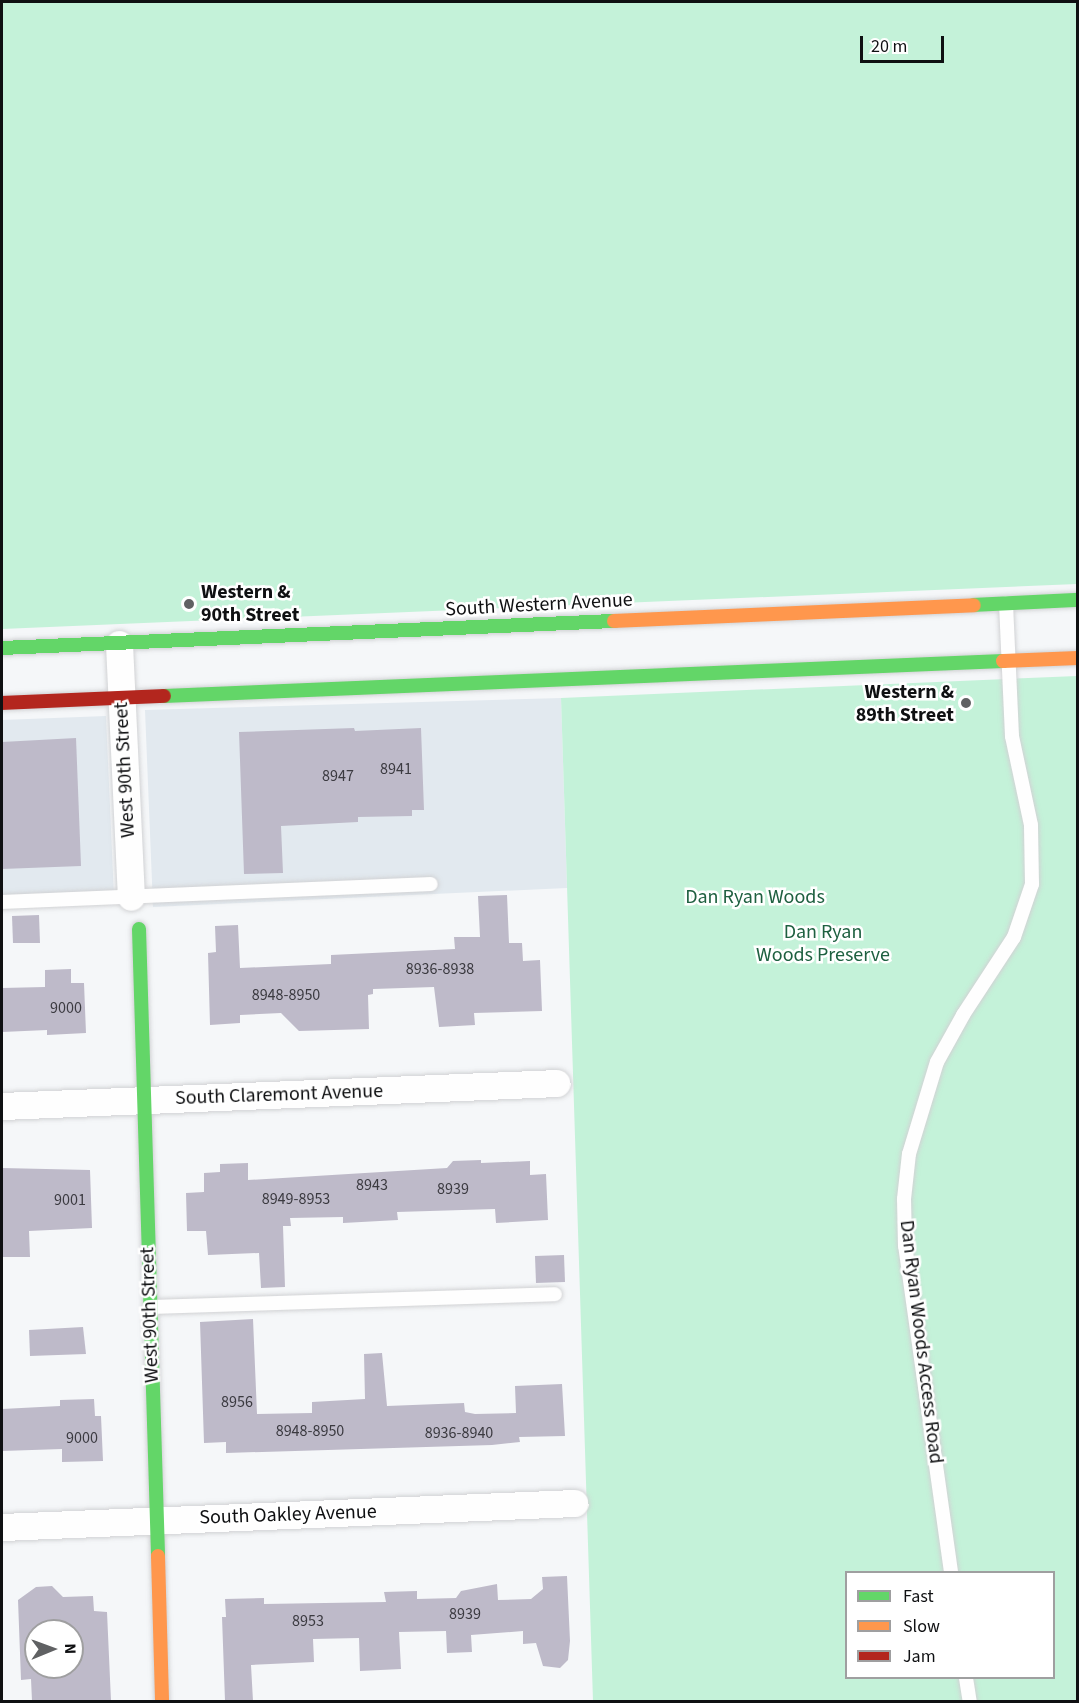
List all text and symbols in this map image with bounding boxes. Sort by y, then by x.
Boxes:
scale bar [863,24,947,62]
text: 20 m [871,34,907,59]
place label: Western & 90th Street [201,580,299,627]
street label: South Western Avenue [445,588,633,622]
marker: Western & 90th Street [182,597,196,611]
place label: Western & 89th Street [856,680,954,727]
marker: Western & 89th Street [959,696,973,710]
street label: West 90th Street [109,701,141,839]
house number: 8941 [380,759,412,779]
house number: 8947 [322,766,354,786]
park label: Dan Ryan Woods [685,885,825,909]
park label: Dan Ryan Woods Preserve [756,921,890,968]
house number: 8936-8938 [406,959,474,979]
house number: 8948-8950 [252,985,320,1005]
house number: 9000 [50,998,82,1018]
street label: South Claremont Avenue [175,1079,383,1111]
house number: 8943 [356,1175,388,1195]
house number: 8939 [437,1179,469,1199]
house number: 8949-8953 [262,1189,330,1209]
house number: 9001 [54,1190,86,1210]
street label: Dan Ryan Woods Access Road [894,1219,948,1465]
street label: West 90th Street [136,1247,164,1383]
house number: 8956 [221,1392,253,1412]
house number: 8948-8950 [276,1421,344,1441]
house number: 8936-8940 [425,1423,493,1443]
house number: 9000 [66,1428,98,1448]
street label: South Oakley Avenue [199,1500,377,1530]
legend [845,1571,1055,1679]
text: Fast [903,1584,934,1609]
house number: 8939 [449,1604,481,1624]
house number: 8953 [292,1611,324,1631]
text: Slow [903,1614,940,1639]
north arrow [24,1619,84,1679]
text: N [59,1643,81,1654]
text: Jam [903,1644,936,1669]

